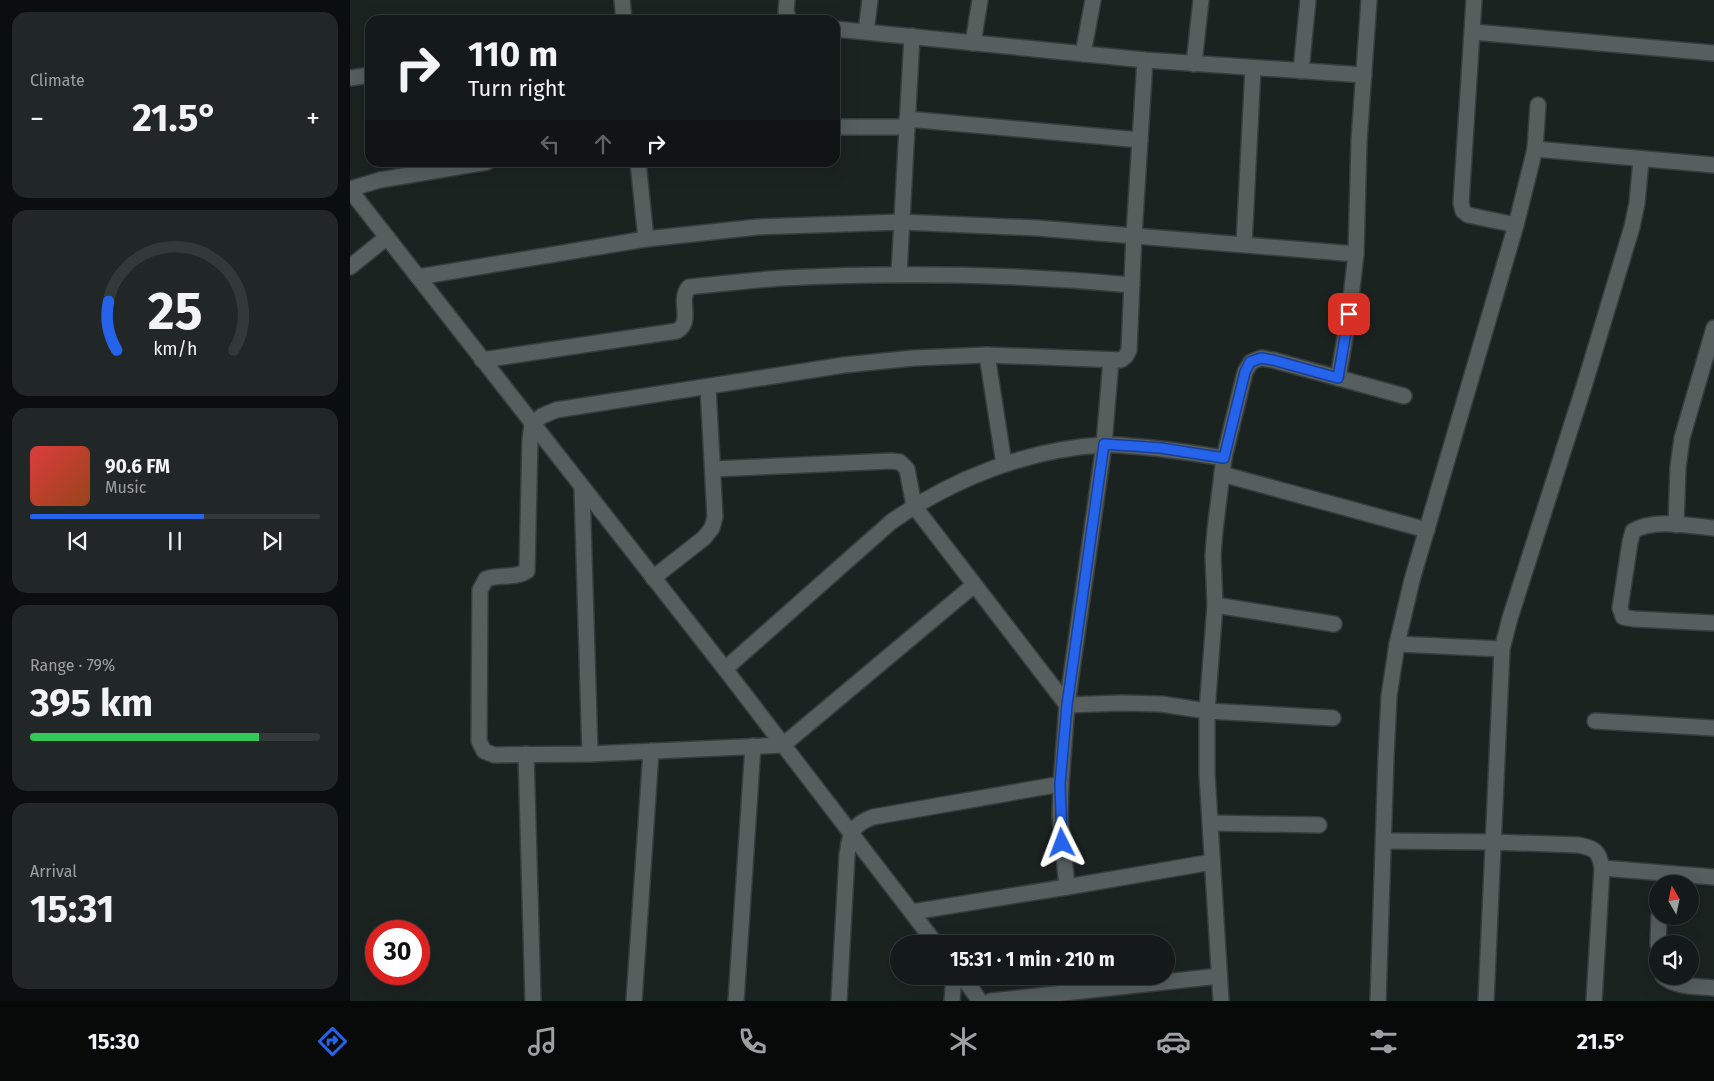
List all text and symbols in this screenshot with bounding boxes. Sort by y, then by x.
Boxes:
text: 110 m [468,33,558,75]
icon: right [385,35,450,100]
text: Climate [30,71,85,90]
text: Turn right [468,75,565,102]
text: 21.5° [132,95,218,141]
text: − [30,102,44,135]
text: + [306,102,320,135]
icon: left [536,130,564,158]
icon: ahead [589,130,617,158]
icon: right [642,130,670,158]
text: 25 [148,280,202,343]
pin [1328,293,1370,335]
icon: arrive [1335,300,1363,328]
text: km/h [153,338,197,360]
text: 90.6 FM [105,455,170,478]
text: Music [105,478,146,497]
icon: previous [64,527,92,555]
icon: pause [161,527,189,555]
icon: next [258,527,286,555]
text: Range · 79% [30,656,115,675]
text: 395 km [30,680,153,726]
position arrow [1035,816,1087,868]
text: Arrival [30,862,77,881]
north arrow [1649,875,1699,925]
map controls [1649,875,1699,985]
text: 15:31 [30,886,114,932]
speed limit sign: 30 [365,920,430,985]
button: sound [1649,935,1699,985]
text: 15:31 · 1 min · 210 m [950,948,1115,971]
icon: directions [315,1024,350,1059]
icon: music [525,1024,560,1059]
icon: phone [735,1024,770,1059]
icon: climate [946,1024,981,1059]
icon: car [1156,1024,1191,1059]
icon: filters [1366,1024,1401,1059]
text: 15:30 [88,1028,140,1055]
text: 21.5° [1577,1028,1626,1055]

